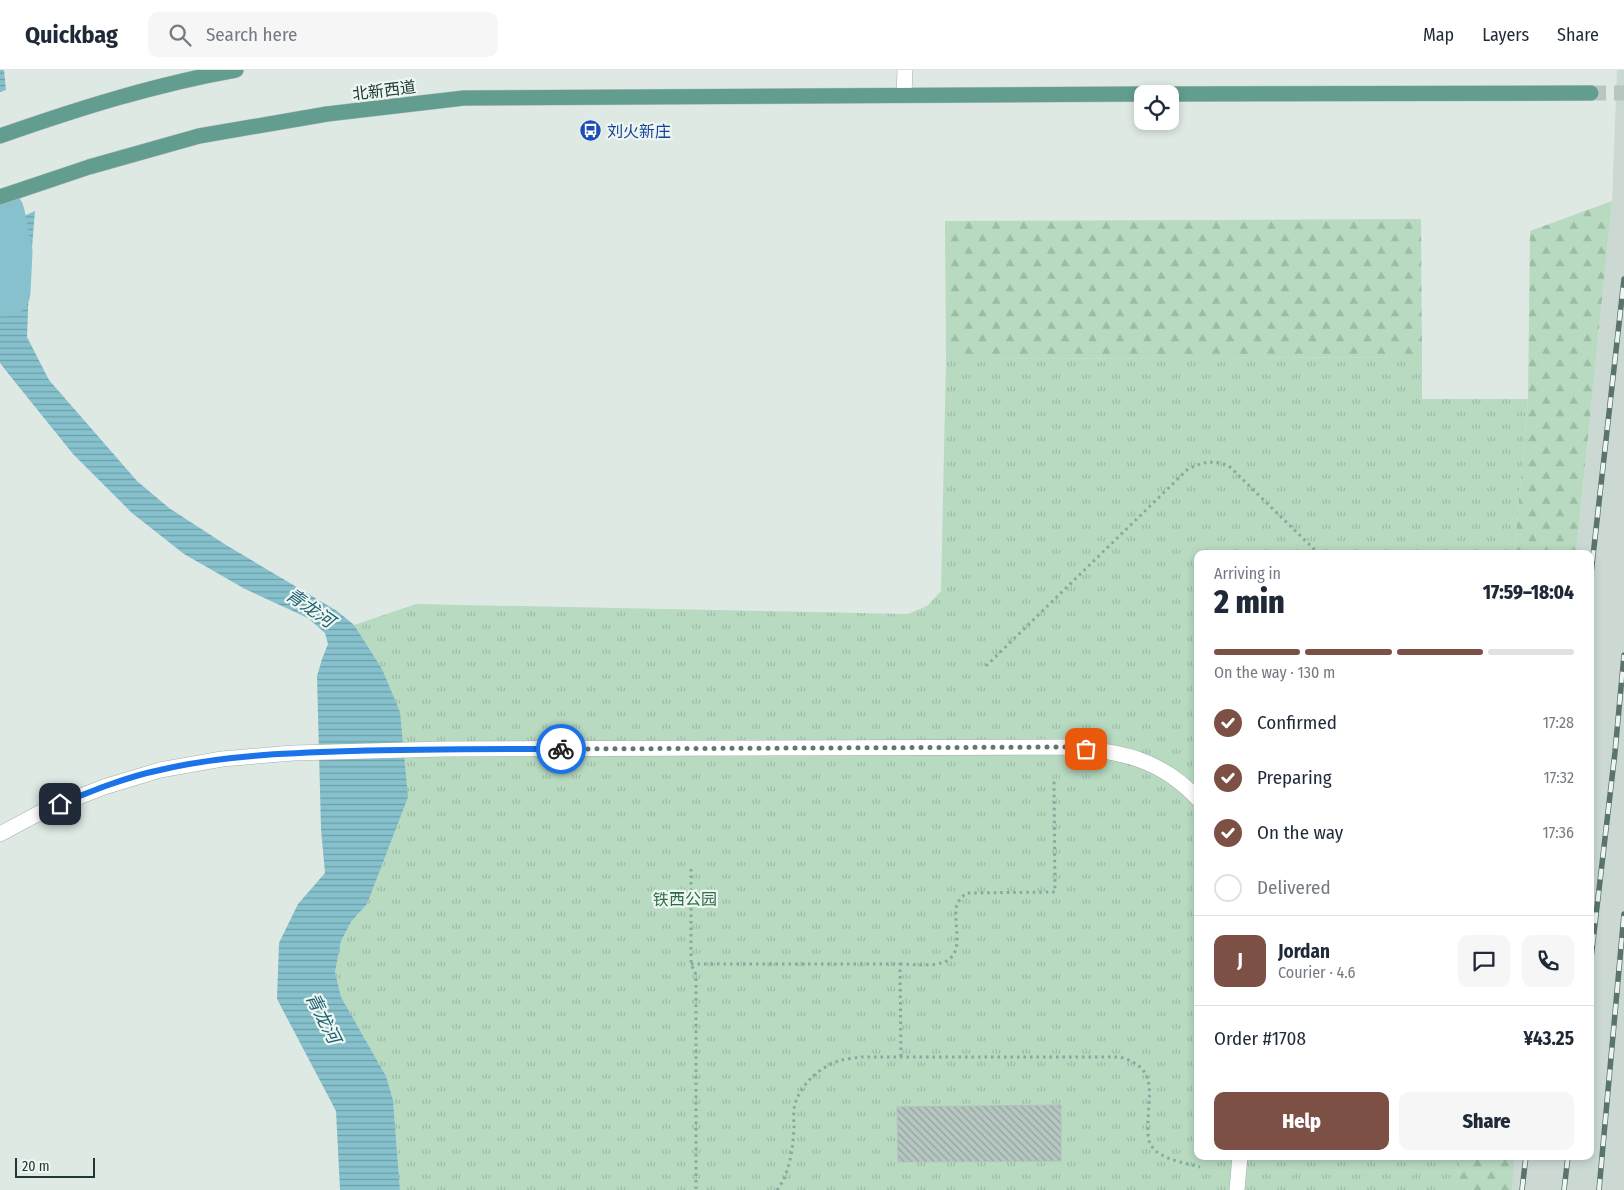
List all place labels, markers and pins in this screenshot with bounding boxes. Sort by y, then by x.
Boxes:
bus stop icon: 刘火新庄 [579,119,603,143]
place label: 刘火新庄 [607,122,671,141]
pin [1065,728,1107,770]
pin [39,783,81,825]

